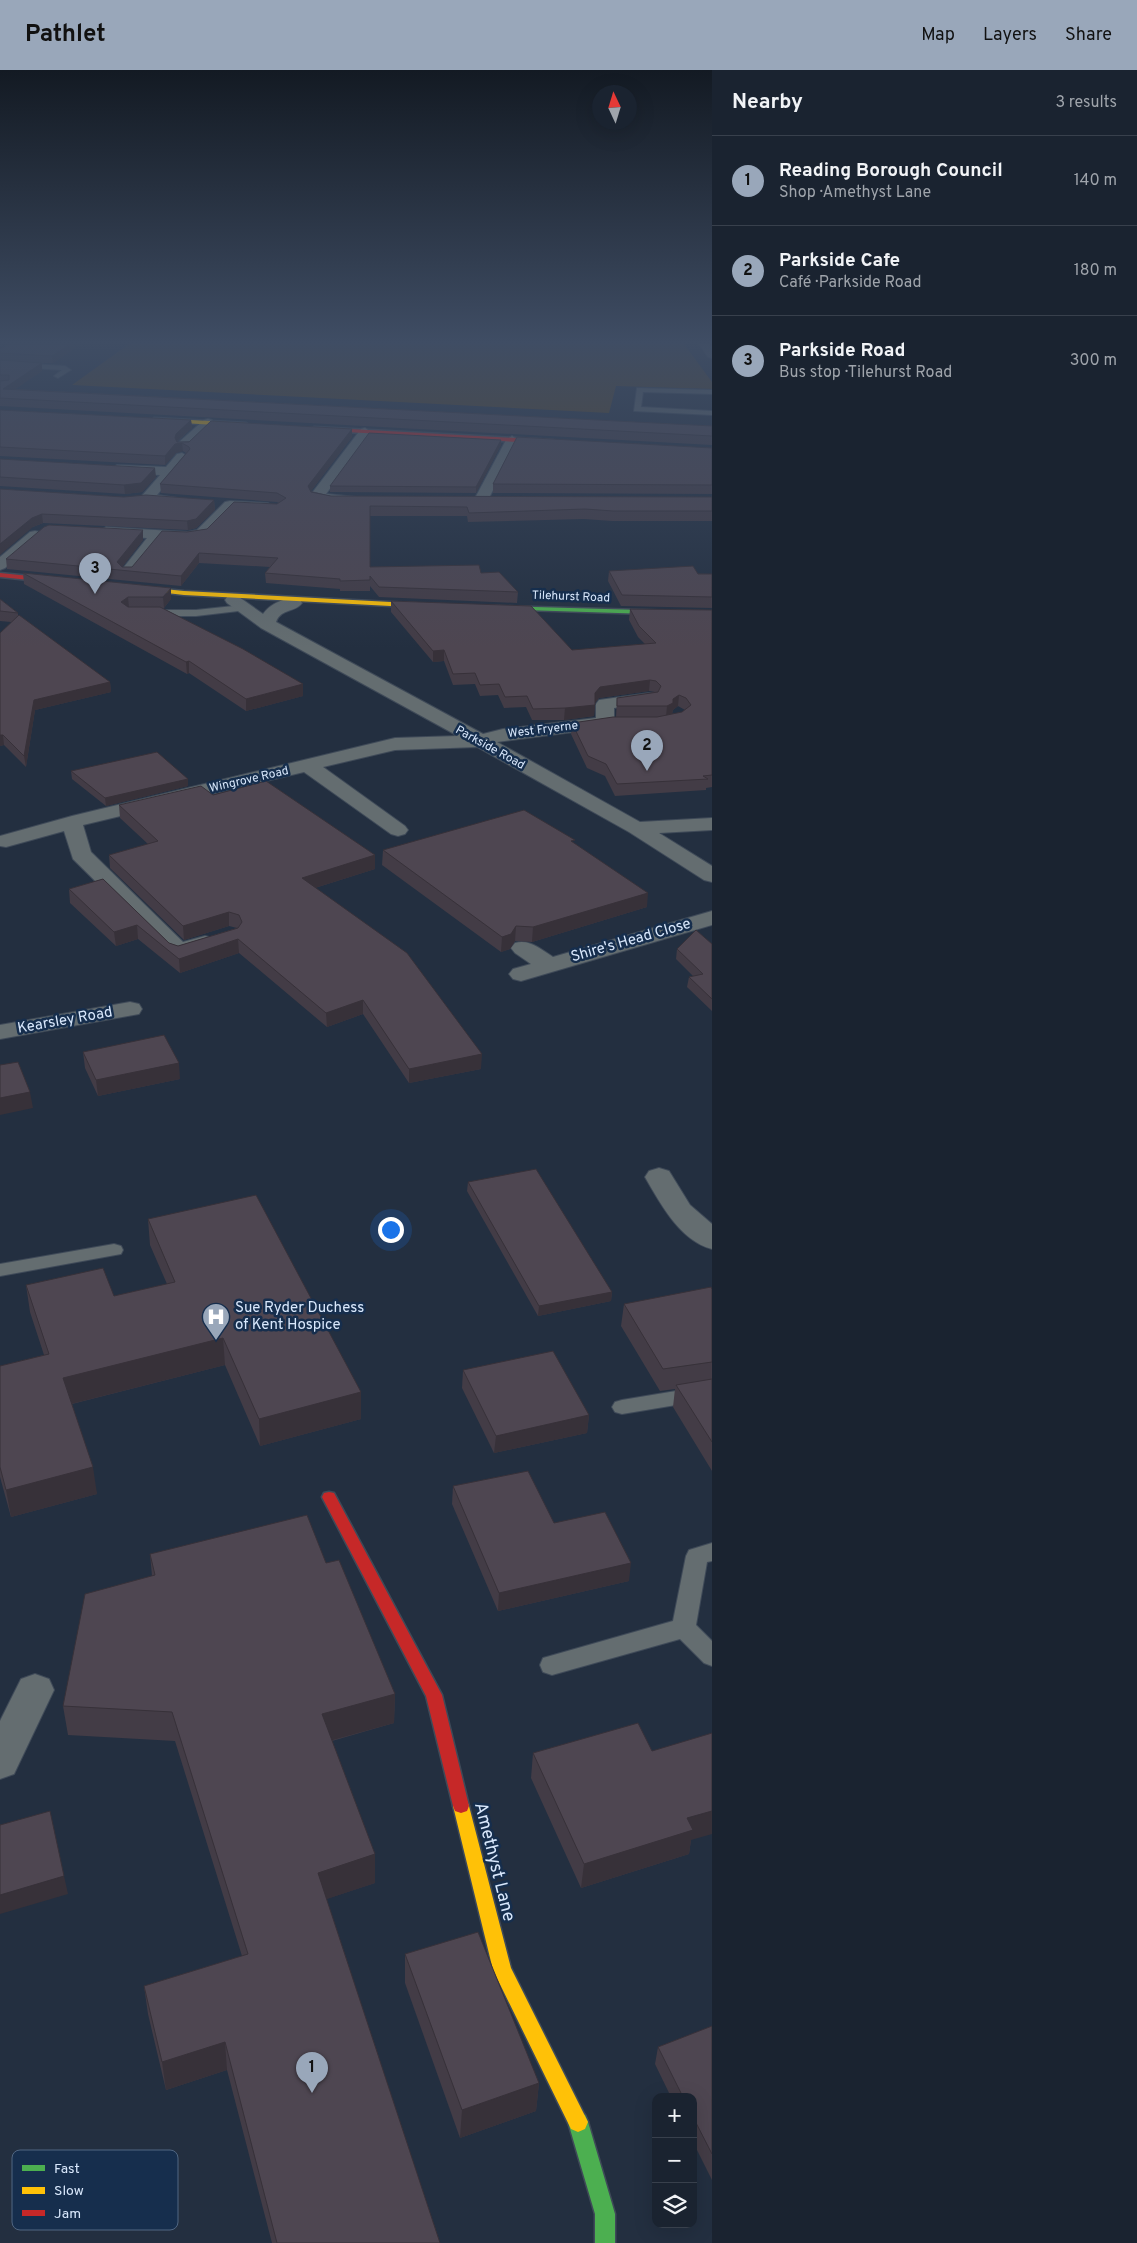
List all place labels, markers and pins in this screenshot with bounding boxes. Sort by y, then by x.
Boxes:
pin: 3 [79,553,111,594]
pin: 2 [631,730,663,771]
place label: Sue Ryder Duchess of Kent Hospice [235,1299,364,1335]
hospital icon: Sue Ryder Duchess of Kent Hospice [201,1302,231,1341]
pin: 1 [296,2052,328,2093]

